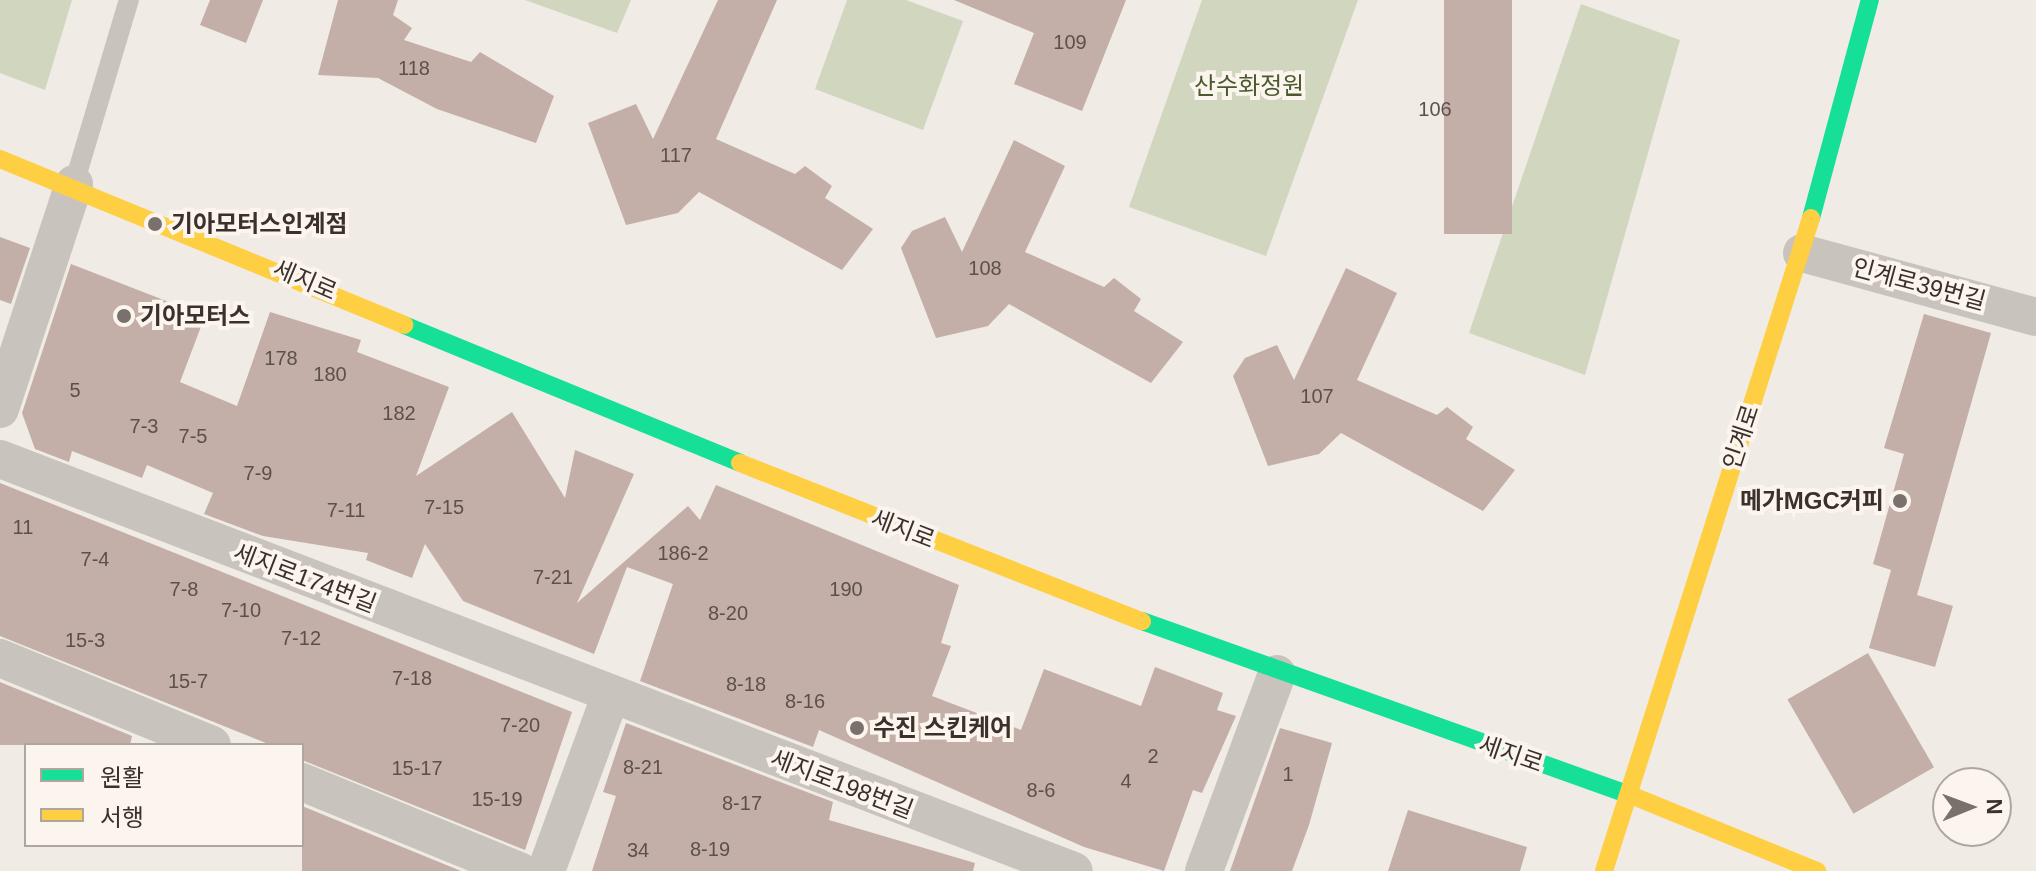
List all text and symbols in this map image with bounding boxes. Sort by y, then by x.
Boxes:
house number: 109 [1053,30,1087,54]
house number: 118 [398,56,430,80]
park label: 산수화정원 [1194,72,1304,100]
house number: 106 [1418,97,1452,121]
house number: 117 [660,143,692,167]
place label: 기아모터스인계점 [171,210,348,238]
marker: 기아모터스인계점 [146,215,164,233]
street label: 인계로39번길 [1849,252,1989,316]
street label: 세지로 [269,254,341,306]
house number: 108 [968,256,1002,280]
place label: 기아모터스 [140,302,250,330]
marker: 기아모터스 [115,307,133,325]
house number: 178 [264,346,298,370]
house number: 180 [313,362,347,386]
house number: 5 [69,378,81,402]
house number: 107 [1300,384,1334,408]
house number: 182 [382,401,416,425]
street label: 인계로 [1717,401,1765,473]
house number: 7-3 [130,414,158,438]
house number: 7-5 [179,424,207,448]
house number: 7-9 [244,461,272,485]
place label: 메가MGC커피 [1740,487,1884,515]
marker: 메가MGC커피 [1891,492,1909,510]
house number: 7-15 [424,495,464,519]
house number: 7-11 [327,498,365,522]
street label: 세지로 [867,504,939,554]
house number: 11 [13,515,33,539]
street label: 세지로174번길 [230,538,380,618]
house number: 186-2 [657,541,709,565]
house number: 7-4 [81,547,109,571]
house number: 7-21 [533,565,573,589]
house number: 7-8 [170,577,198,601]
house number: 190 [829,577,863,601]
house number: 7-10 [221,598,261,622]
house number: 8-20 [708,601,748,625]
house number: 7-12 [281,626,321,650]
house number: 15-3 [65,628,105,652]
house number: 7-18 [392,666,432,690]
house number: 15-7 [168,669,208,693]
house number: 8-18 [726,672,766,696]
house number: 8-16 [785,689,825,713]
house number: 7-20 [500,713,540,737]
place label: 수진 스킨케어 [873,714,1012,742]
marker: 수진 스킨케어 [848,719,866,737]
street label: 세지로 [1475,730,1547,778]
legend [24,743,304,847]
street label: 세지로198번길 [767,744,917,824]
house number: 2 [1147,744,1159,768]
house number: 8-21 [623,755,663,779]
house number: 15-17 [391,756,443,780]
house number: 1 [1282,762,1294,786]
text: 원활 [100,764,144,791]
north arrow [1932,767,2012,847]
house number: 4 [1120,769,1132,793]
house number: 8-6 [1027,778,1055,802]
house number: 15-19 [471,787,523,811]
house number: 8-17 [722,791,762,815]
text: N [1982,798,2007,815]
text: 서행 [100,804,144,831]
house number: 8-19 [690,837,730,861]
house number: 34 [627,838,649,862]

